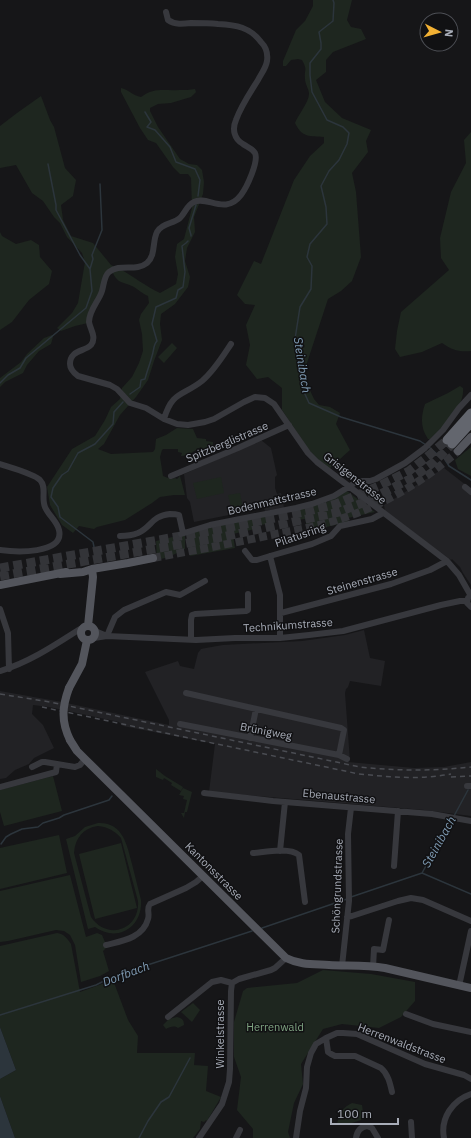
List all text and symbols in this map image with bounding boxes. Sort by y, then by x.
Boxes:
north arrow [419,12,459,52]
text: N [442,28,456,38]
water label: Steinibach [291,336,314,394]
street label: Spitzberglistrasse [184,418,270,466]
street label: Grisigenstrasse [321,449,389,507]
street label: Bodenmattstrasse [226,484,318,518]
street label: Pilatusring [273,520,327,550]
street label: Steinenstrasse [325,564,399,598]
street label: Technikumstrasse [243,615,333,635]
street label: Brünigweg [239,719,293,743]
street label: Ebenaustrasse [302,786,376,806]
water label: Steinibach [418,813,459,870]
street label: Schöngrundstrasse [328,838,346,934]
street label: Kantonsstrasse [182,839,246,903]
water label: Dorfbach [100,958,152,989]
street label: Winkelstrasse [213,999,227,1069]
park label: Herrenwald [246,1020,304,1034]
street label: Herrenwaldstrasse [356,1020,448,1066]
scale bar [331,1100,398,1126]
text: 100 m [337,1106,372,1121]

